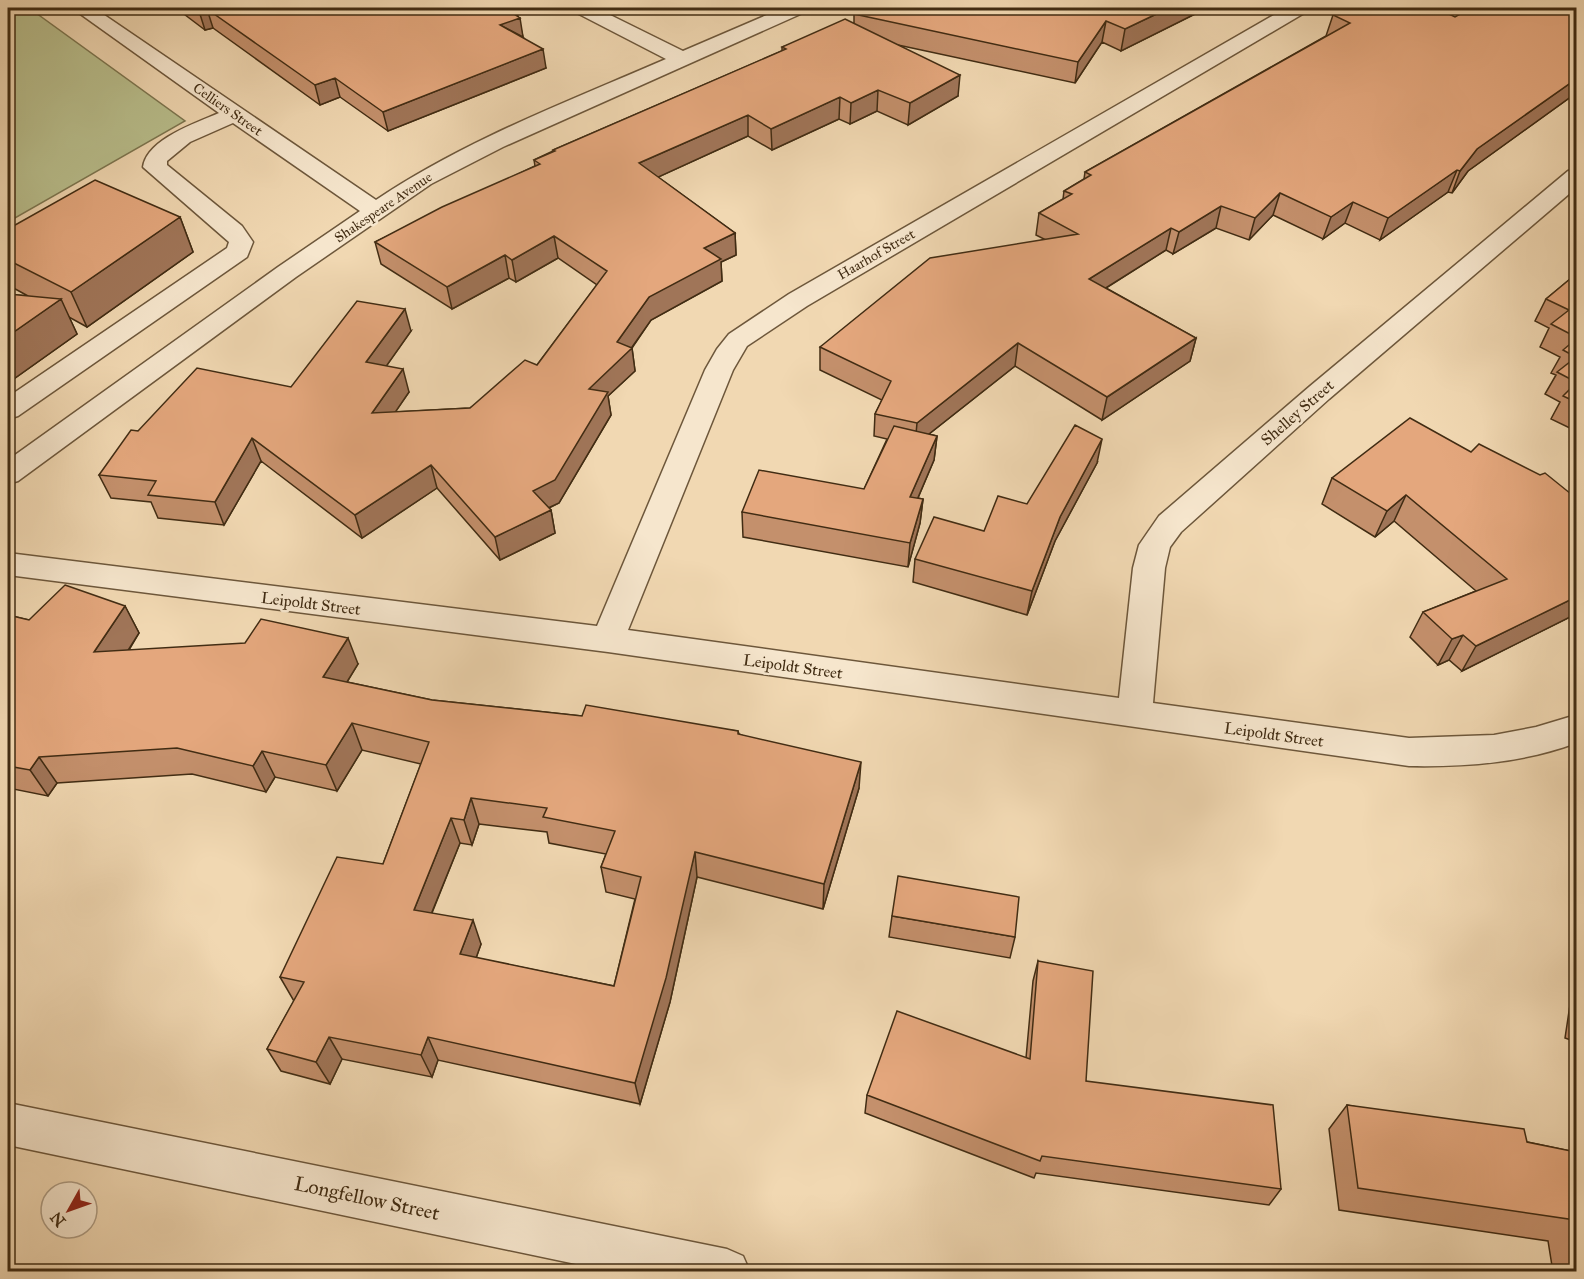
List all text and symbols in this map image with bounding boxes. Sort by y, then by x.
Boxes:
street label: Celliers Street [190,79,266,140]
street label: Shakespeare Avenue [331,168,435,246]
street label: Haarhof Street [835,225,918,283]
street label: Shelley Street [1257,375,1338,449]
street label: Leipoldt Street [260,588,362,619]
street label: Leipoldt Street [742,650,844,683]
street label: Leipoldt Street [1223,718,1325,751]
street label: Longfellow Street [292,1171,442,1226]
north arrow [39,1180,99,1240]
text: N [46,1208,70,1231]

